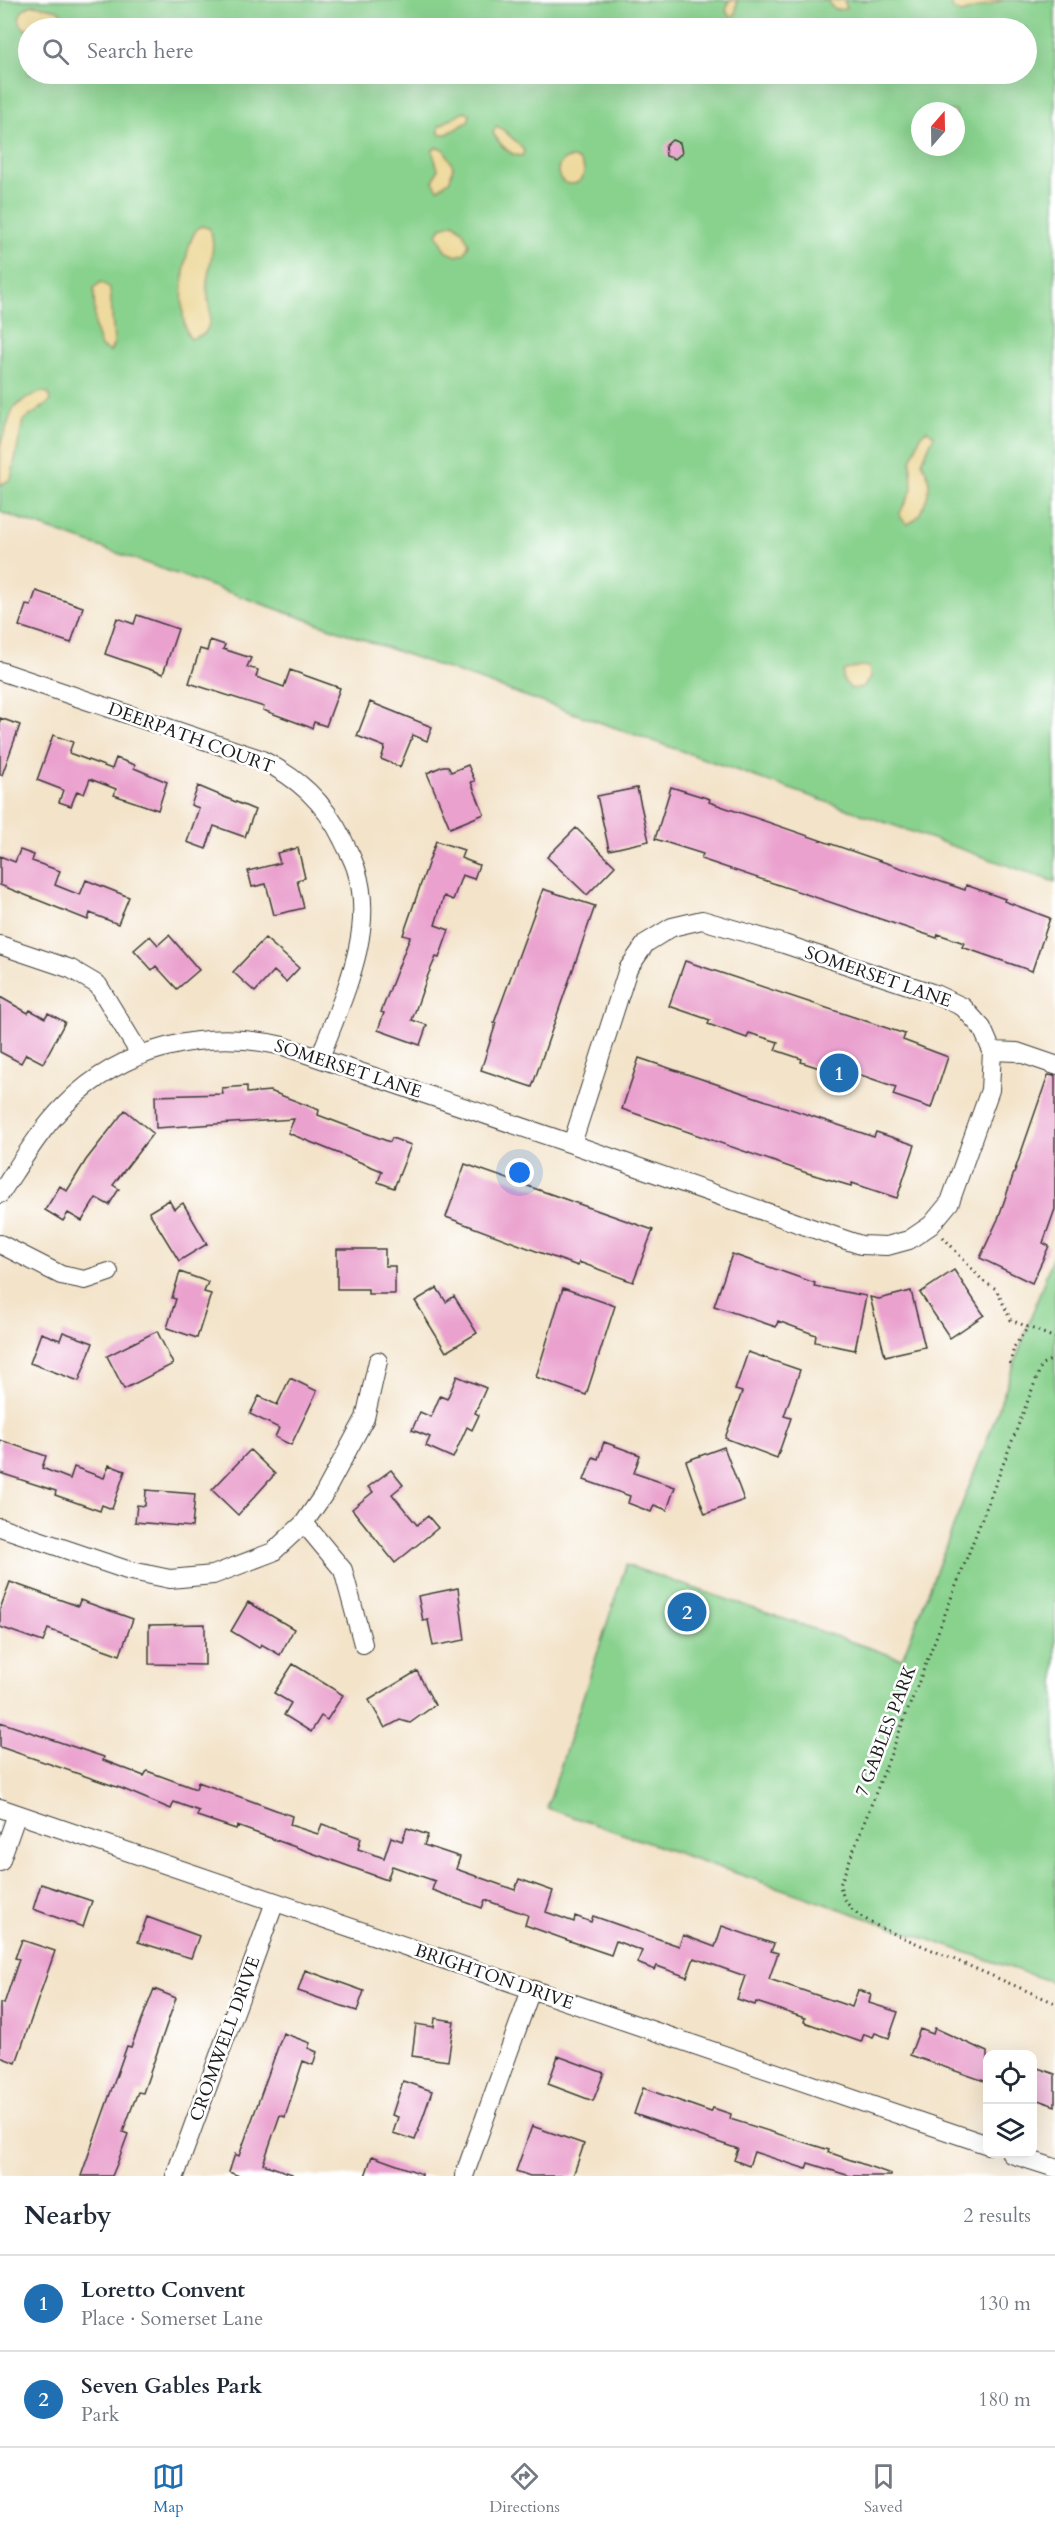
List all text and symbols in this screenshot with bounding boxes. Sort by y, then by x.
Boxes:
search box [18,18,1037,84]
icon: search [39,35,72,68]
text: Search here [87,36,194,66]
north arrow [911,102,965,156]
street label: DEERPATH COURT [104,696,278,780]
street label: SOMERSET LANE [801,940,955,1014]
street label: SOMERSET LANE [271,1033,425,1105]
pin: 1 [820,1050,858,1096]
your location [505,1158,534,1187]
pin: 2 [668,1590,706,1634]
street label: 7 GABLES PARK [850,1661,923,1800]
street label: BRIGHTON DRIVE [411,1938,577,2016]
street label: CROMWELL DRIVE [184,1953,266,2125]
map controls [983,2050,1037,2158]
button: locate [983,2050,1037,2104]
button: layers [983,2104,1037,2158]
text: Nearby [24,2198,112,2233]
text: 2 results [963,2202,1031,2229]
text: Loretto Convent [81,2275,245,2305]
text: 1 [38,2290,49,2317]
text: 130 m [978,2290,1031,2317]
text: Place · Somerset Lane [81,2305,263,2332]
text: Seven Gables Park [81,2371,262,2401]
text: 2 [38,2386,49,2413]
text: 180 m [978,2386,1031,2413]
text: Park [81,2401,119,2428]
tab: Map [152,2460,185,2518]
tab: Directions [489,2460,560,2518]
tab: Saved [864,2460,903,2518]

